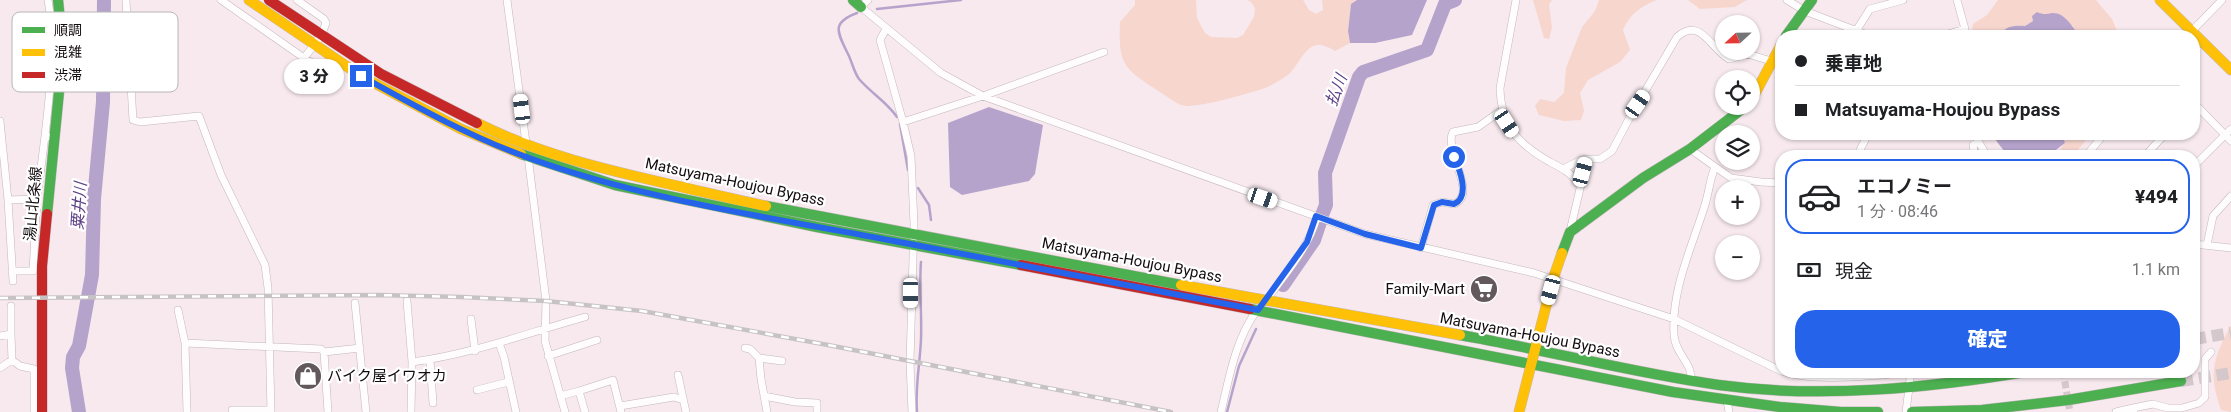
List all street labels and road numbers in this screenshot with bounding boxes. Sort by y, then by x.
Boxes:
street label: Matsuyama-Houjou Bypass [644,154,826,210]
street label: 湯山北条線 [21,166,45,242]
street label: Matsuyama-Houjou Bypass [1040,234,1224,286]
street label: Matsuyama-Houjou Bypass [1438,309,1622,361]

